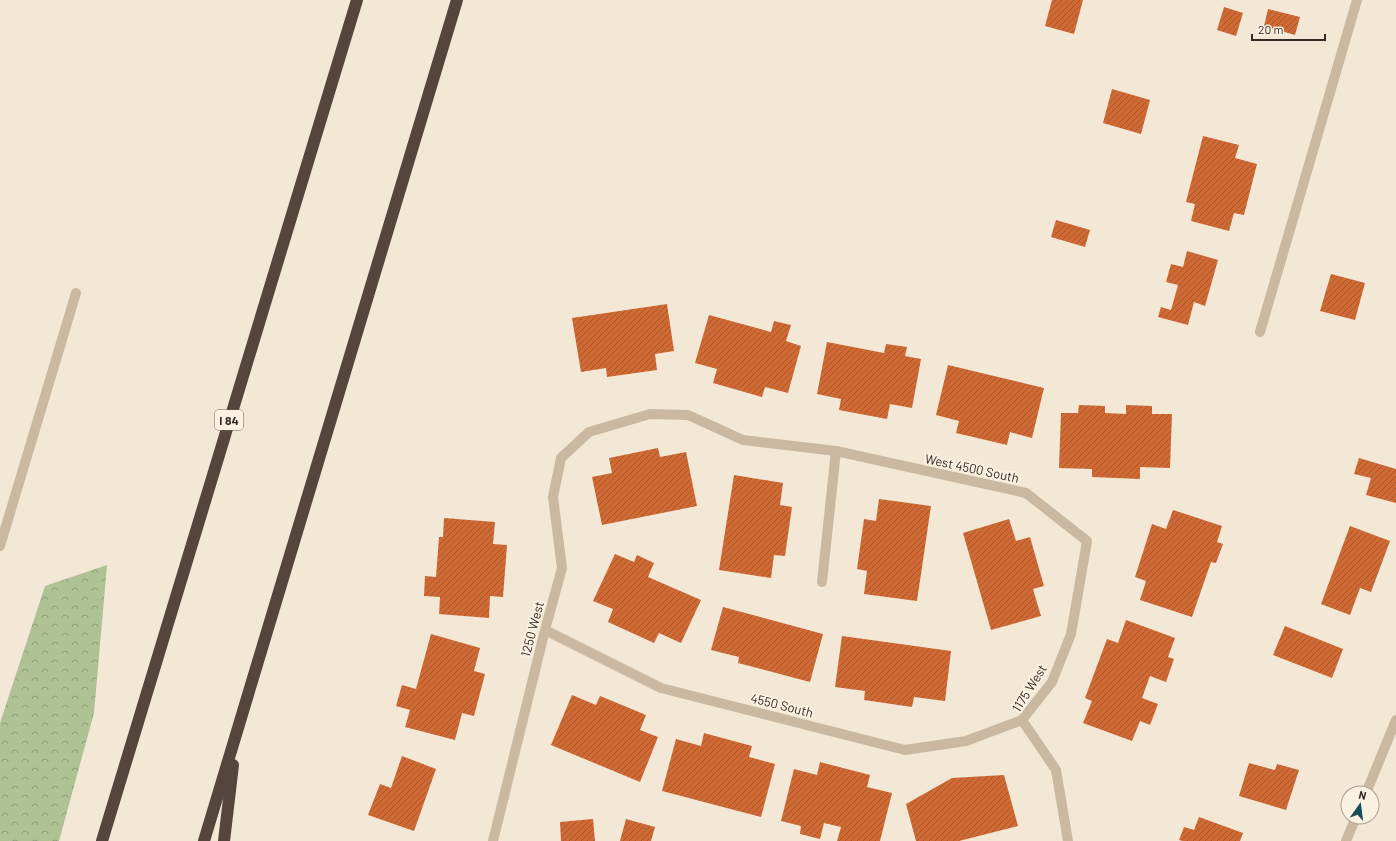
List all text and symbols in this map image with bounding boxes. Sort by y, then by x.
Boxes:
scale bar [1252,16,1325,42]
text: 20 m [1258,22,1284,36]
road number: I 84 [215,410,243,430]
street label: West 4500 South [924,450,1020,486]
street label: 1250 West [517,600,547,658]
street label: 1175 West [1008,661,1050,715]
street label: 4550 South [749,690,815,720]
north arrow [1340,785,1380,825]
text: N [1357,788,1368,802]

